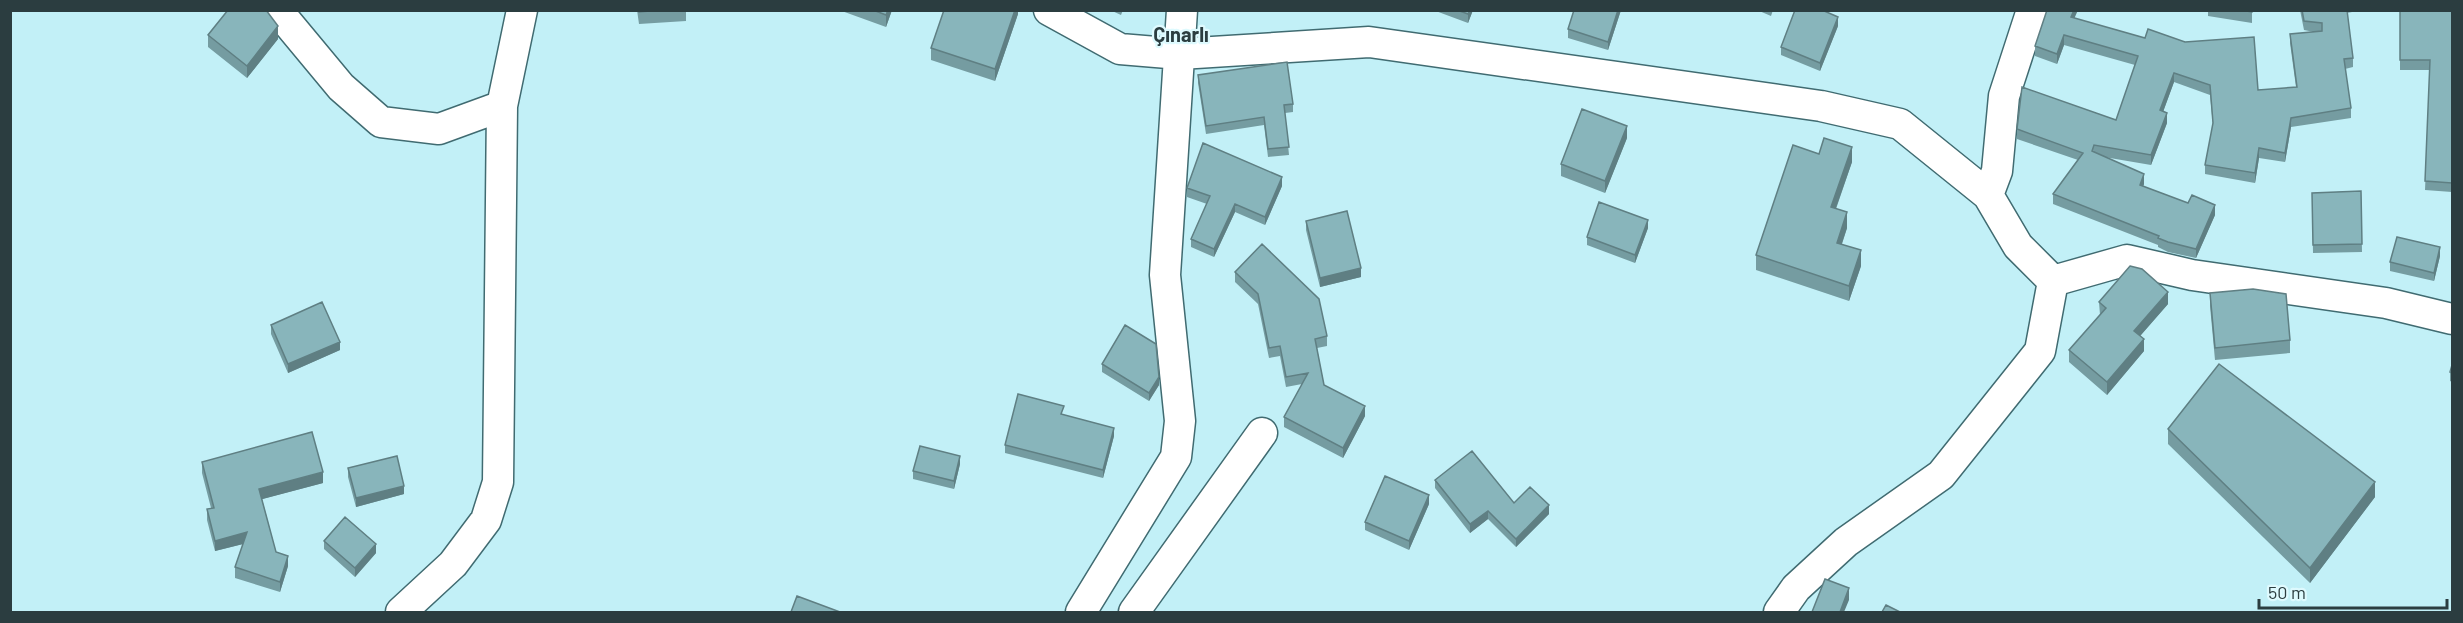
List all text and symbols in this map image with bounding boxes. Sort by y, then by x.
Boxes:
district label: Çınarlı [1153,22,1209,46]
scale bar [2259,572,2446,610]
text: 50 m [2268,581,2306,603]

